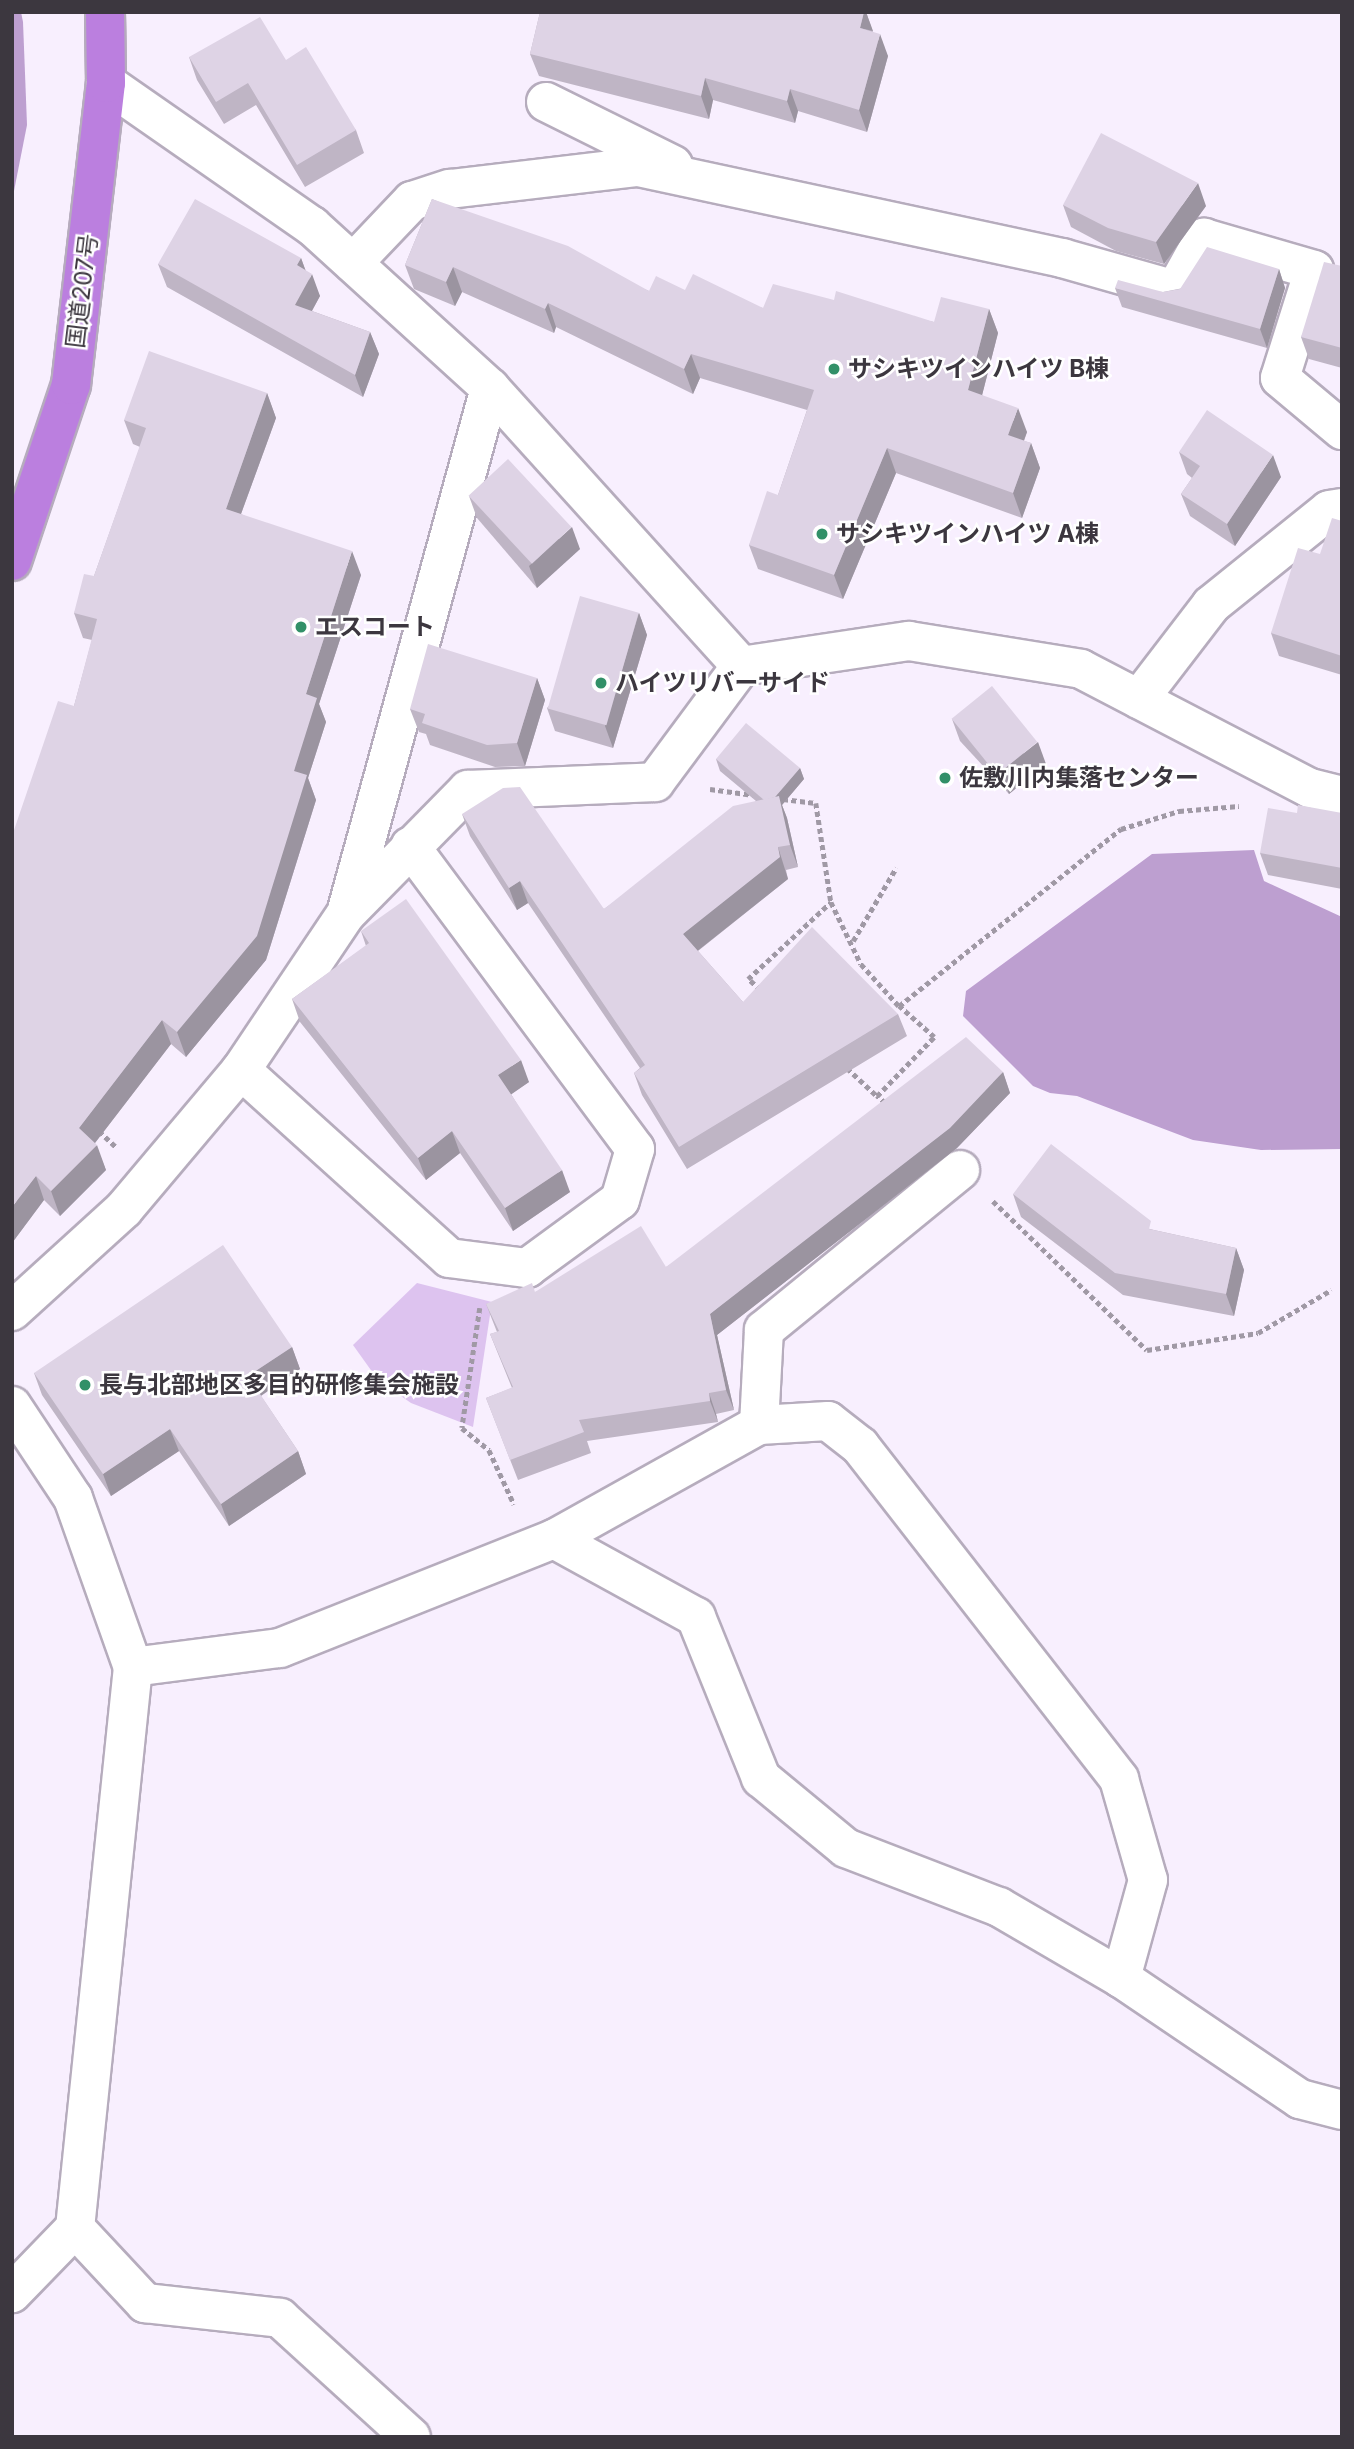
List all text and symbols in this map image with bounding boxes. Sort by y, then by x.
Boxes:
street label: 国道207号 [61,232,103,350]
place label: サシキツインハイツ B棟 [848,355,1110,383]
marker: サシキツインハイツ B棟 [826,361,842,377]
place label: サシキツインハイツ A棟 [836,520,1100,548]
marker: サシキツインハイツ A棟 [814,526,830,542]
place label: エスコート [315,613,435,641]
marker: エスコート [293,619,309,635]
place label: ハイツリバーサイド [615,669,831,697]
marker: ハイツリバーサイド [593,675,609,691]
place label: 佐敷川内集落センター [959,764,1199,792]
marker: 佐敷川内集落センター [937,770,953,786]
place label: 長与北部地区多目的研修集会施設 [99,1371,459,1399]
marker: 長与北部地区多目的研修集会施設 [77,1377,93,1393]

